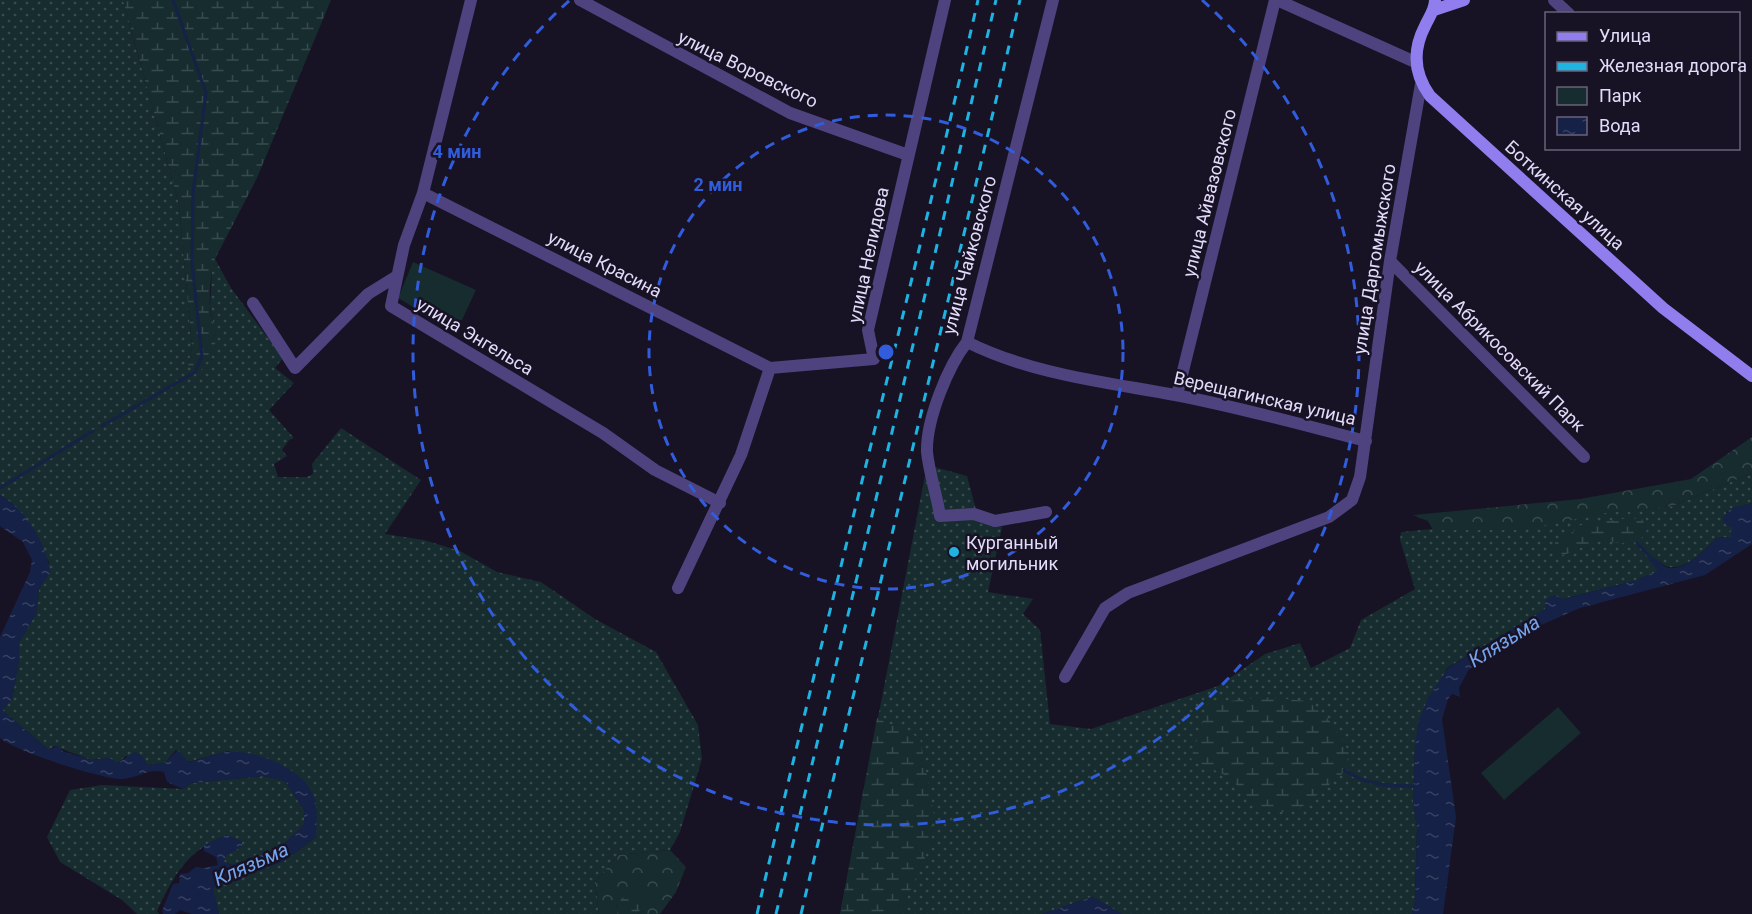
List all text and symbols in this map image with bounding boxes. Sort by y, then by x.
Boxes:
legend [1545,12,1740,150]
text: Улица [1599,25,1651,46]
street label: улица Воровского [675,26,821,112]
text: Железная дорога [1599,55,1747,76]
text: Парк [1599,85,1642,106]
street label: улица Айвазовского [1178,107,1240,279]
text: Вода [1599,115,1641,136]
street label: Боткинская улица [1501,136,1629,254]
text: 4 мин [433,141,481,162]
street label: улица Даргомыжского [1349,162,1399,356]
street label: улица Чайковского [938,173,1000,337]
text: 2 мин [694,174,742,195]
street label: улица Нелидова [843,185,893,325]
street label: улица Красина [544,226,666,302]
street label: улица Абрикосовский Парк [1410,256,1590,436]
street label: улица Энгельса [413,293,537,379]
centre of rings [876,342,896,362]
street label: Верещагинская улица [1172,367,1358,429]
place label: Курганный могильник [966,532,1059,574]
marker: Курганный могильник [947,545,961,559]
water label: Клязьма [1464,610,1544,672]
water label: Клязьма [210,837,292,891]

